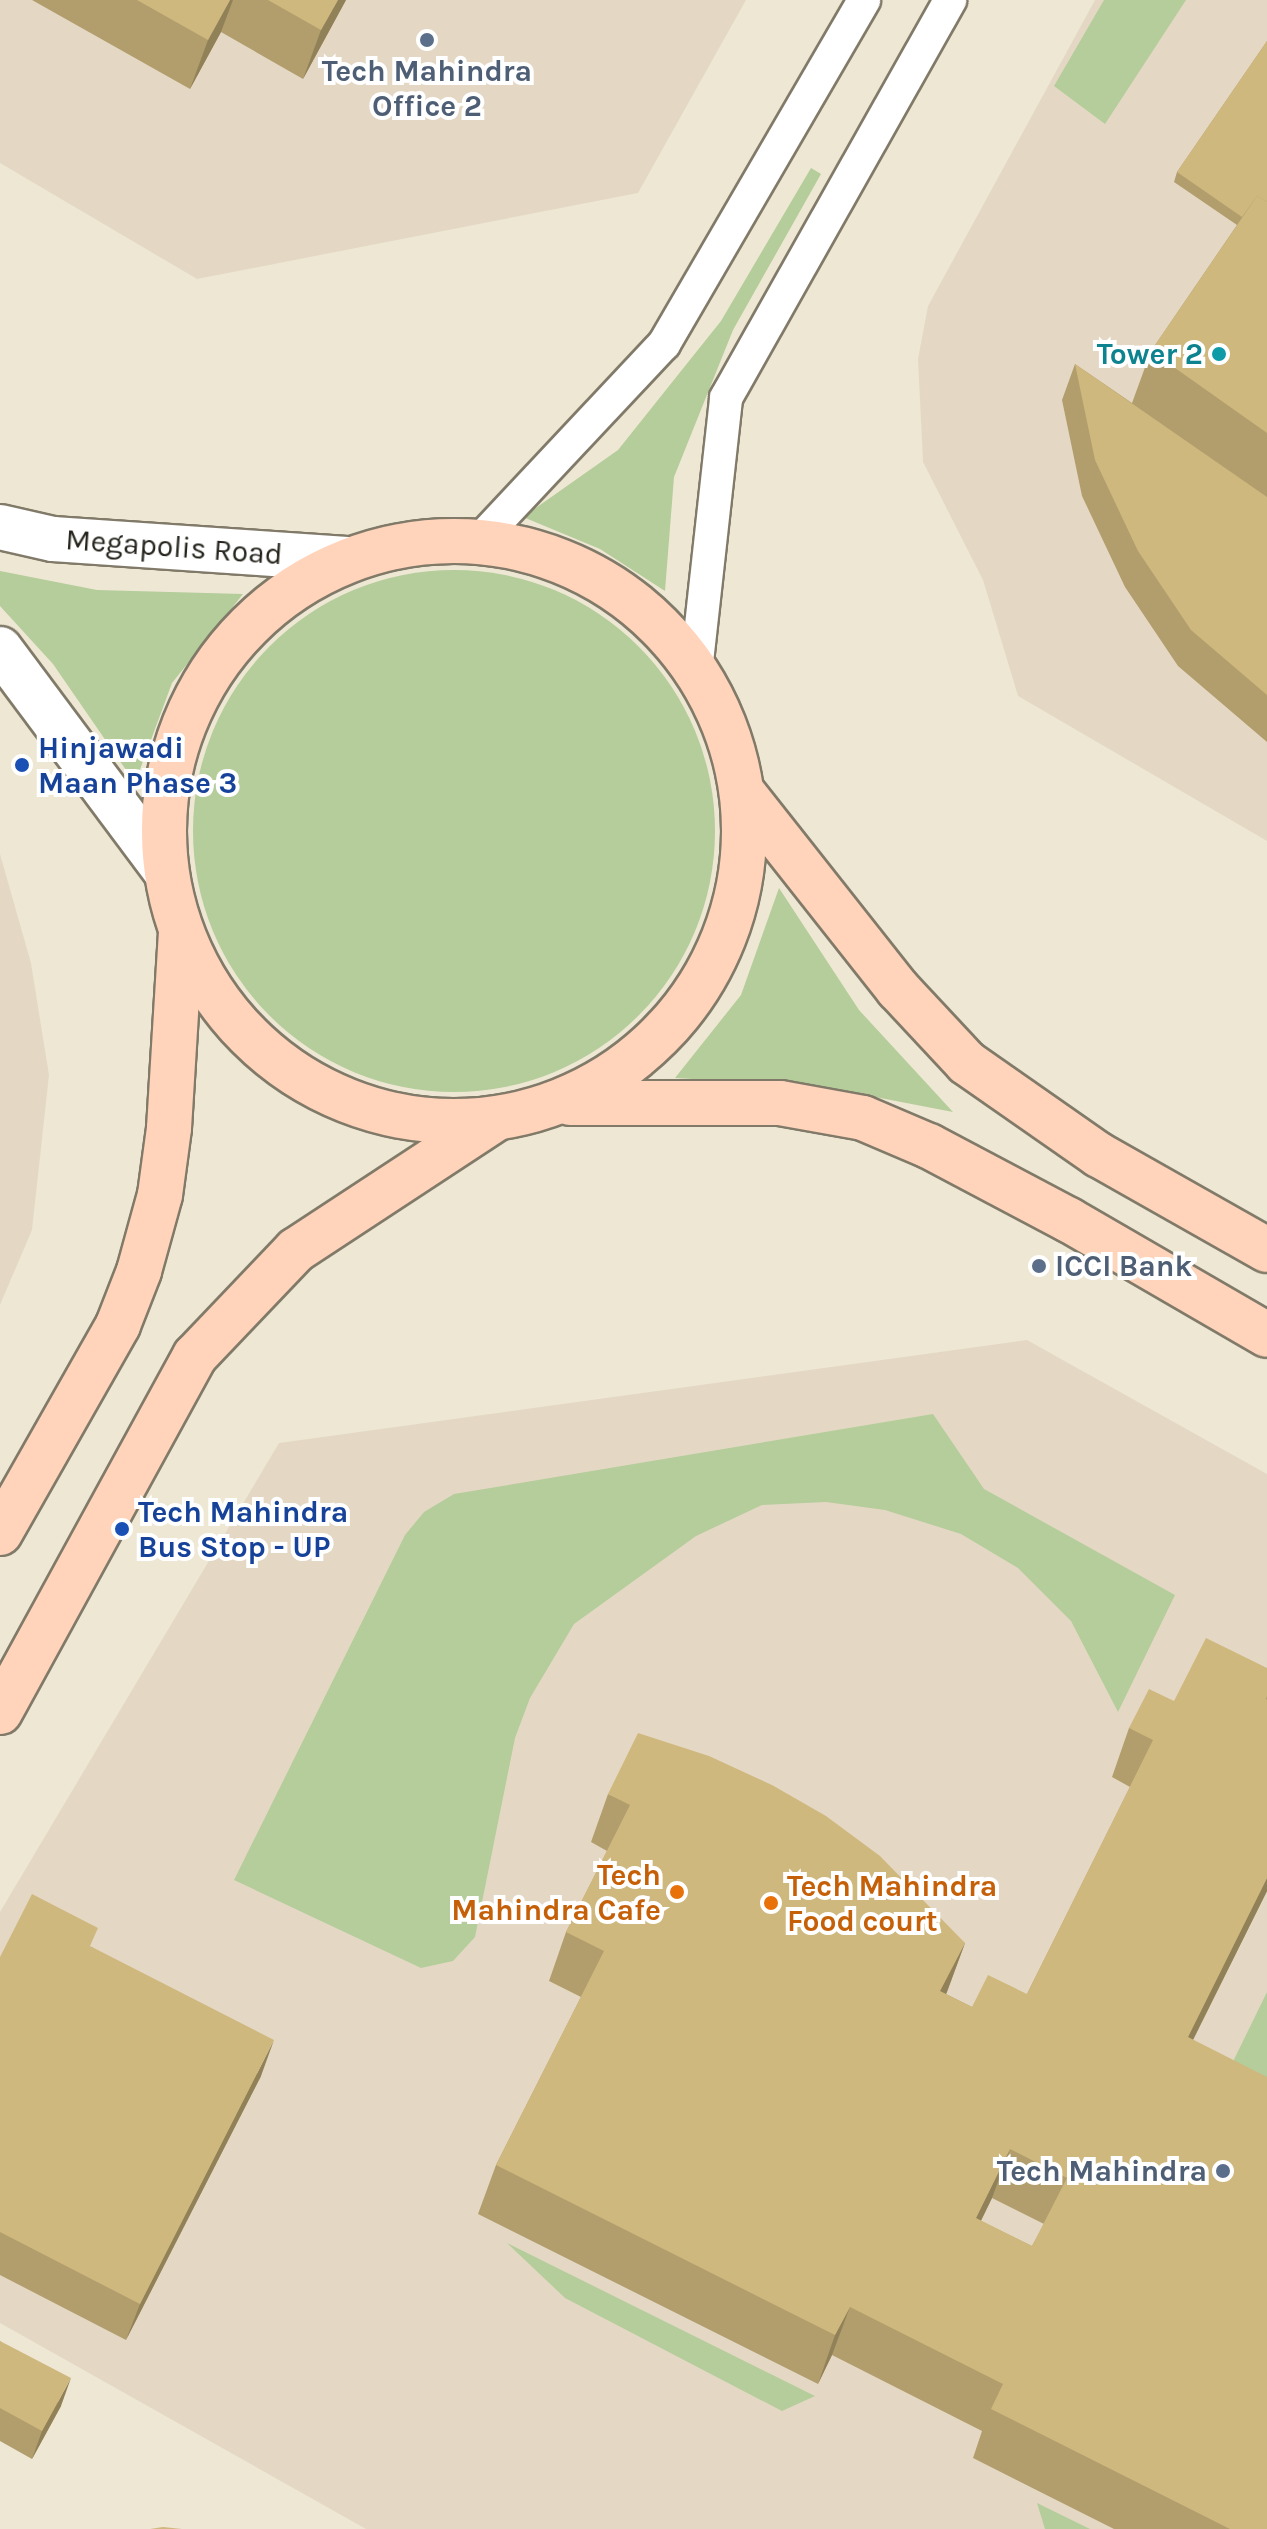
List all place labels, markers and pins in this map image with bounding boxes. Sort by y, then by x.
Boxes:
marker: Tech Mahindra Office 2 [418,31,436,49]
place label: Tech Mahindra Office 2 [322,53,532,124]
place label: Tower 2 [1097,336,1203,372]
marker: Tower 2 [1210,345,1228,363]
place label: Hinjawadi Maan Phase 3 [38,730,237,800]
marker: Hinjawadi Maan Phase 3 [13,756,31,774]
place label: ICCI Bank [1055,1248,1192,1284]
marker: ICCI Bank [1030,1257,1048,1275]
place label: Tech Mahindra Bus Stop - UP [138,1494,348,1564]
marker: Tech Mahindra Bus Stop - UP [113,1520,131,1538]
place label: Tech Mahindra Cafe [451,1857,661,1928]
place label: Tech Mahindra Food court [787,1868,997,1938]
marker: Tech Mahindra Cafe [668,1883,686,1901]
marker: Tech Mahindra Food court [762,1894,780,1912]
place label: Tech Mahindra [997,2153,1207,2189]
marker: Tech Mahindra [1214,2162,1232,2180]

